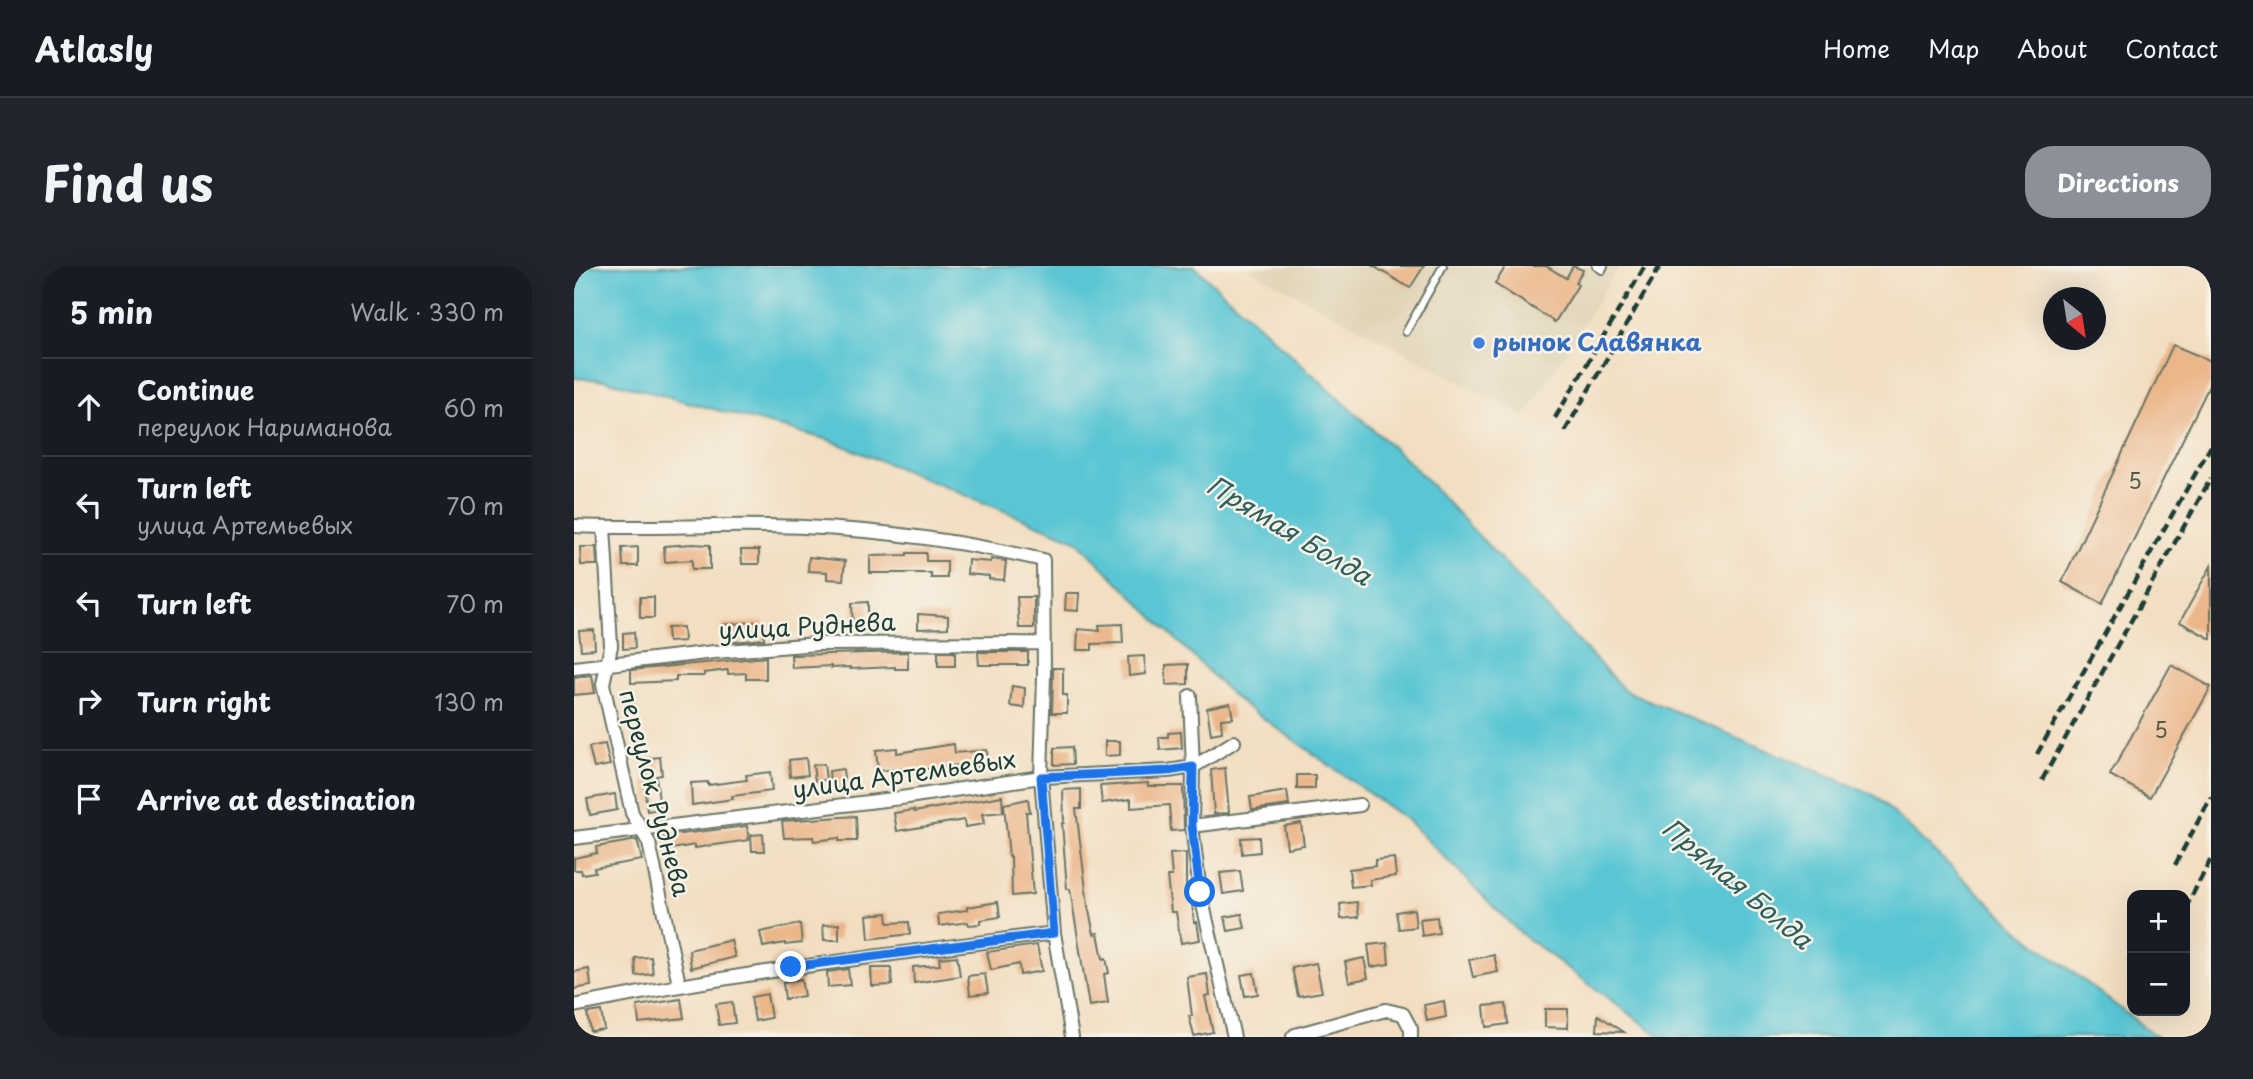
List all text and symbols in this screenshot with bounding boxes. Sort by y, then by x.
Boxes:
text: Atlasly [35,23,153,73]
text: Home [1823,30,1890,66]
text: Map [1928,30,1979,66]
text: About [2017,30,2087,66]
text: Contact [2125,30,2218,66]
text: Find us [42,145,213,219]
button: Directions [2025,146,2211,218]
north arrow [2043,287,2106,350]
text: 5 min [70,289,153,334]
text: Walk · 330 m [350,294,504,329]
place label: рынок Славянка [1493,323,1702,359]
marker: рынок Славянка [1471,335,1487,351]
text: Continue [137,370,254,409]
icon: ahead [70,388,108,426]
text: 60 m [444,390,504,425]
text: переулок Нариманова [137,409,392,444]
house number: 5 [2128,464,2142,496]
water label: Прямая Болда [1200,465,1380,595]
text: Turn left [137,468,252,507]
icon: left [70,486,108,524]
text: 70 m [446,488,504,523]
text: улица Артемьевых [137,507,353,542]
icon: left [70,584,108,622]
text: Turn left [137,584,252,623]
text: 70 m [446,586,504,621]
street label: улица Руднева [718,602,896,648]
icon: right [70,682,108,720]
text: Turn right [137,682,271,721]
text: 130 m [434,684,504,719]
street label: переулок Руднева [611,685,701,900]
house number: 5 [2154,713,2168,745]
street label: улица Артемьевых [790,740,1018,807]
icon: arrive [70,780,108,818]
text: Arrive at destination [137,780,416,819]
water label: Прямая Болда [1654,808,1822,958]
route start [1184,876,1215,907]
map controls [2127,890,2190,1016]
button: + [2127,890,2190,953]
route end [775,951,806,982]
button: − [2127,953,2190,1016]

